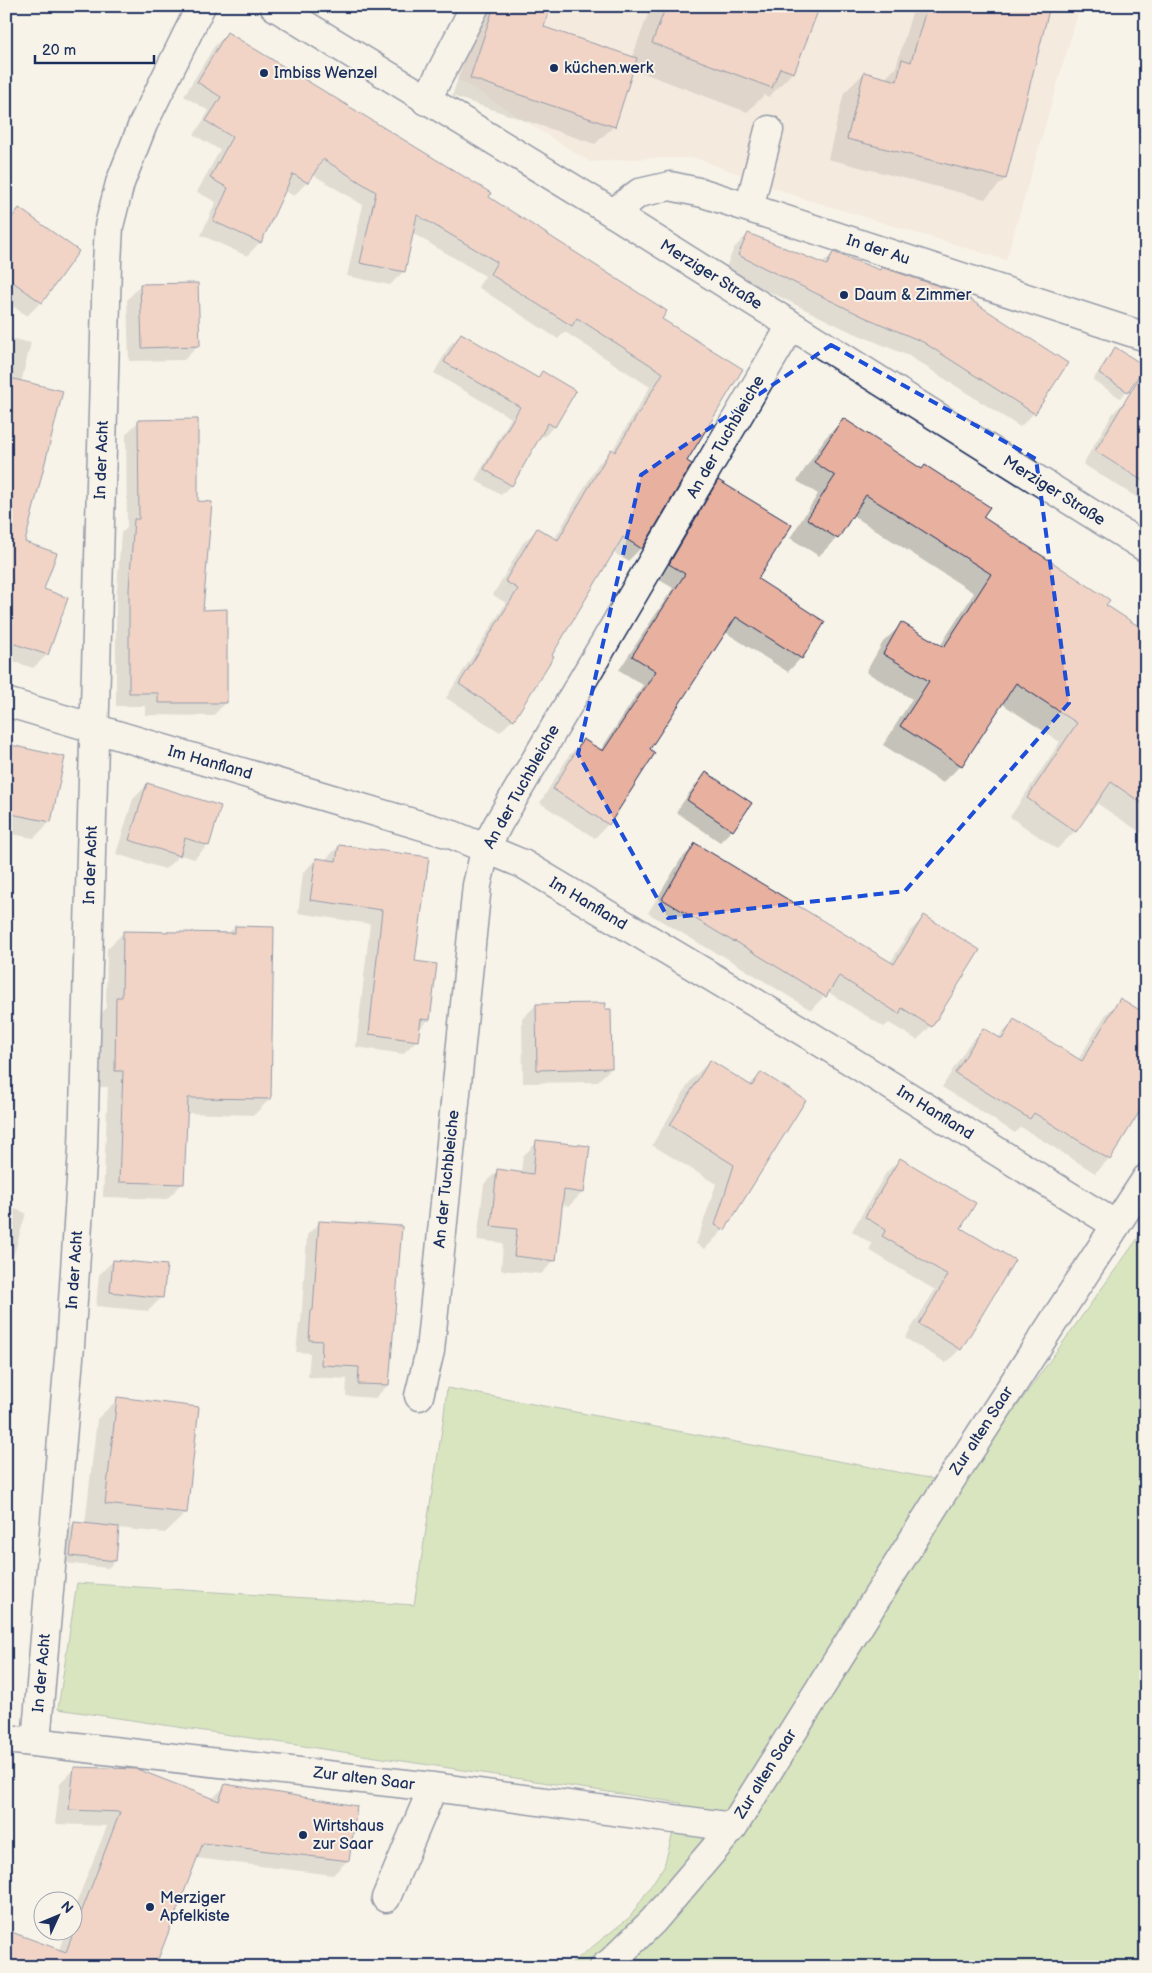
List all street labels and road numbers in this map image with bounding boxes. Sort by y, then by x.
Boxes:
street label: In der Au [844,231,912,269]
street label: Merziger Straße [656,236,766,314]
street label: An der Tuchbleiche [683,372,769,502]
street label: In der Acht [91,420,113,500]
street label: Merziger Straße [999,452,1109,530]
street label: An der Tuchbleiche [480,721,564,852]
street label: Im Hanfland [166,742,254,784]
street label: In der Acht [80,825,102,905]
street label: Im Hanfland [546,873,630,935]
street label: Im Hanfland [893,1082,977,1144]
street label: An der Tuchbleiche [430,1109,464,1249]
street label: In der Acht [63,1230,87,1310]
street label: Zur alten Saar [946,1383,1018,1480]
street label: In der Acht [29,1633,55,1713]
street label: Zur alten Saar [730,1726,801,1823]
street label: Zur alten Saar [311,1763,416,1795]

